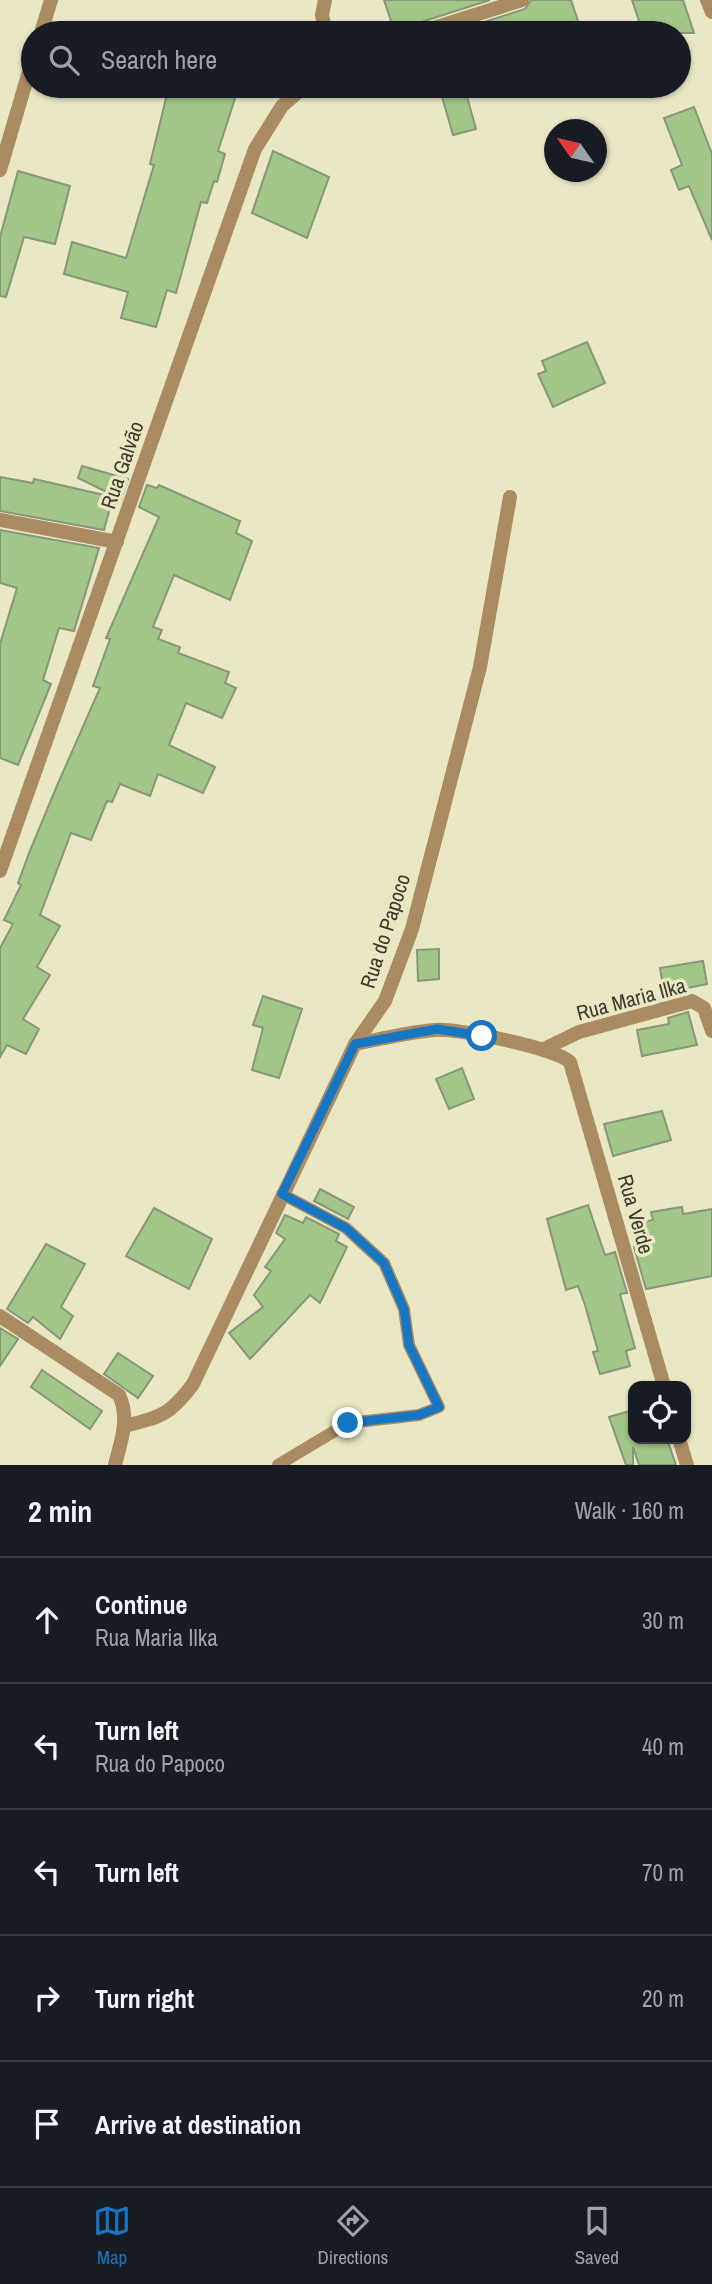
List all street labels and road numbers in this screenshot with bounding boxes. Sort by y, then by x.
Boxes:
street label: Rua Galvão [93,417,151,513]
street label: Rua do Papoco [353,870,417,992]
street label: Rua Maria Ilka [573,970,689,1027]
street label: Rua Verde [611,1171,661,1257]

